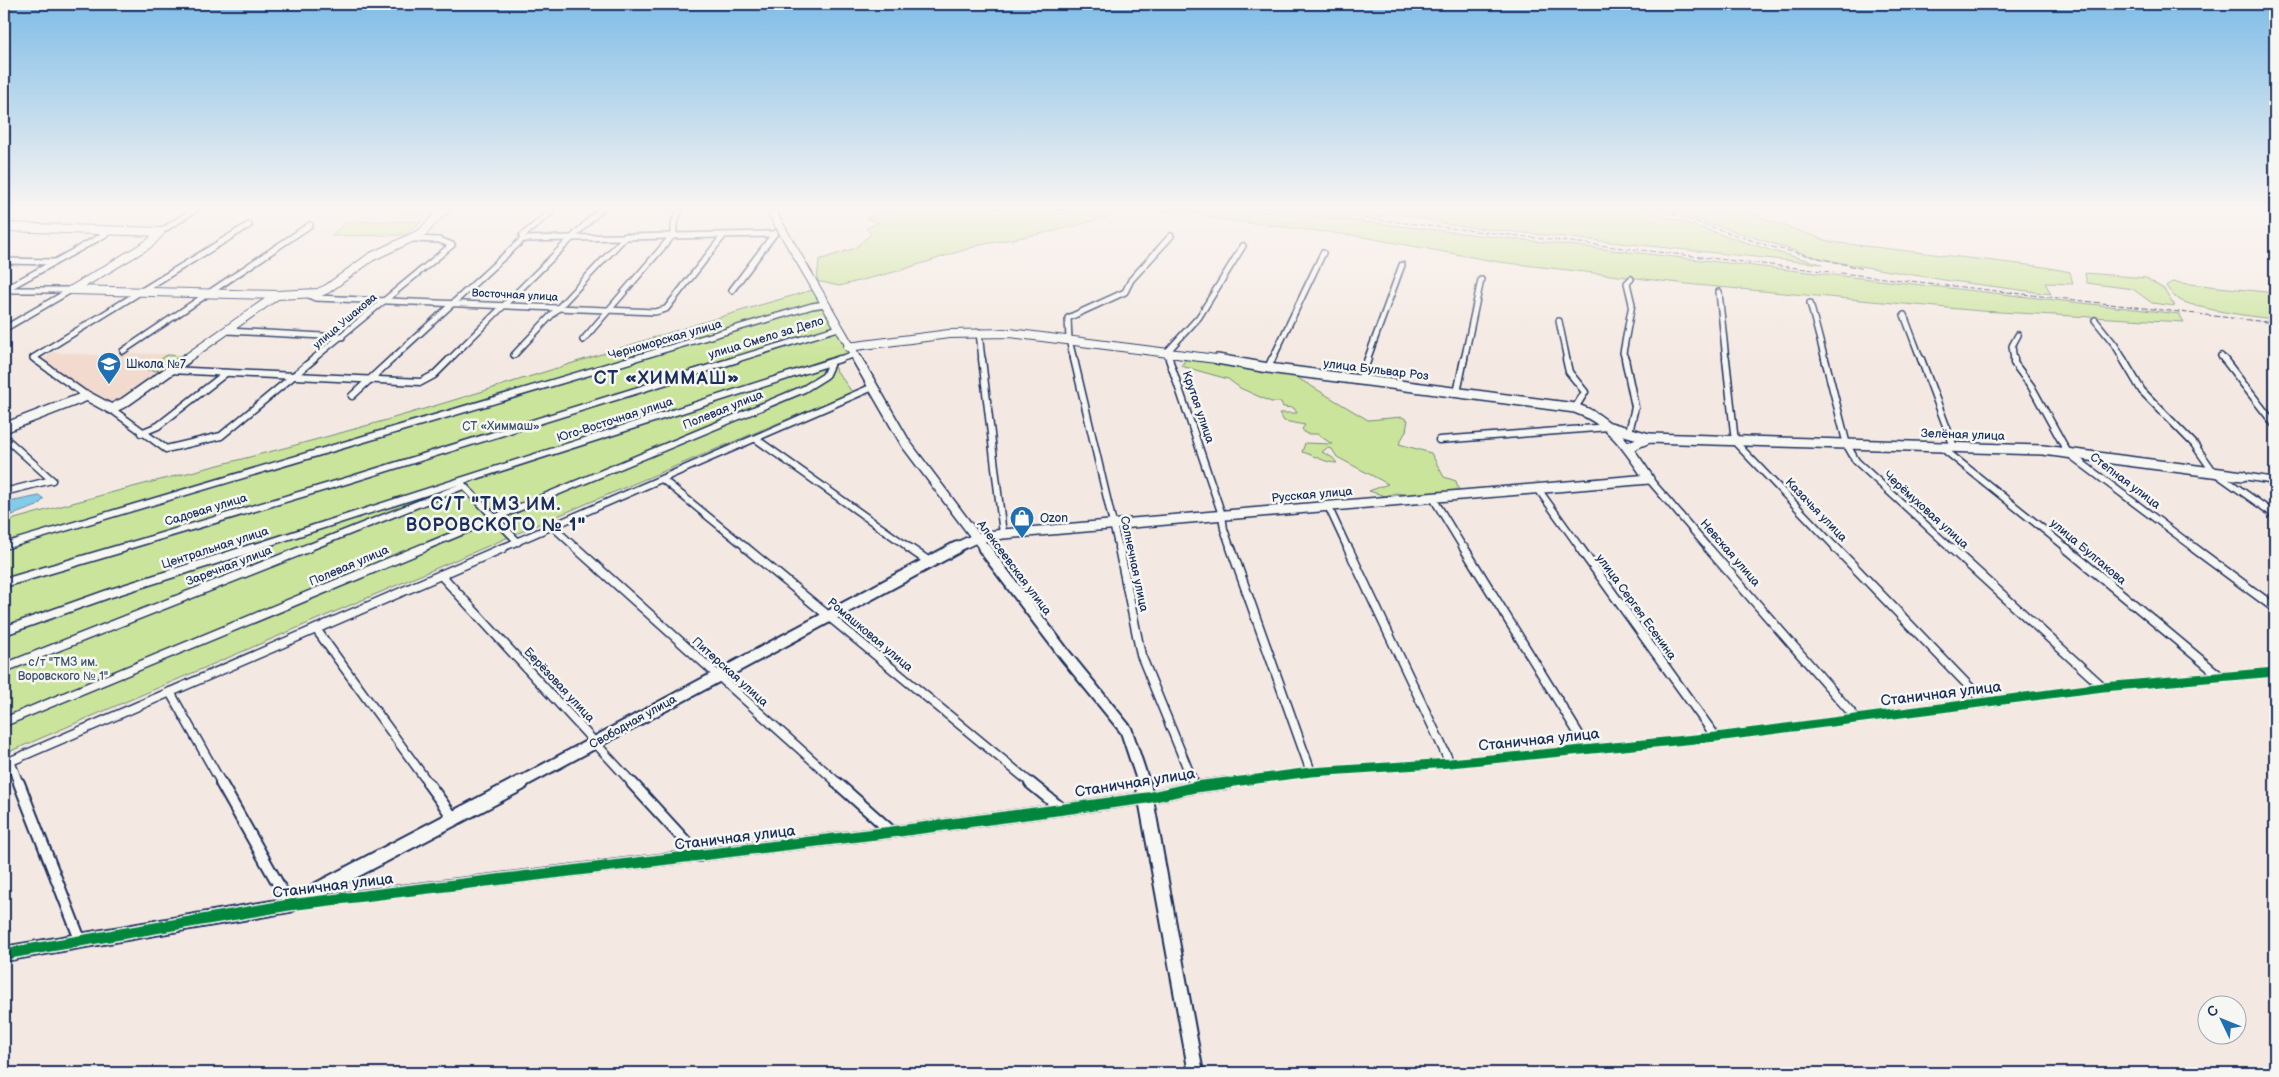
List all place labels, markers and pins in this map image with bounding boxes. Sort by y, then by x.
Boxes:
school or university icon: Школа №7 [96,351,122,385]
place label: Школа №7 [126,357,186,372]
shop icon: Ozon [1009,505,1035,539]
place label: Ozon [1040,511,1068,526]

